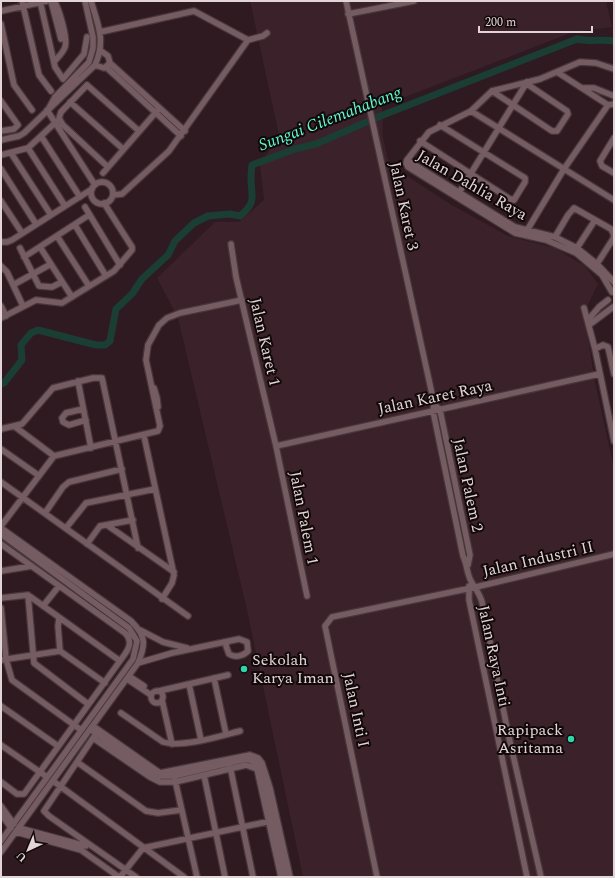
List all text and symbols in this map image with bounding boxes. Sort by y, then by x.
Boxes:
scale bar [479,8,592,34]
text: 200 m [485,13,516,32]
water label: Sungai Cilemahabang [255,80,406,158]
street label: Jalan Dahlia Raya [412,144,532,227]
street label: Jalan Karet 3 [383,159,425,253]
street label: Jalan Karet 1 [243,295,287,389]
street label: Jalan Karet Raya [376,373,494,421]
street label: Jalan Palem 2 [446,436,490,534]
street label: Jalan Palem 1 [283,469,325,567]
street label: Jalan Industri II [480,535,596,583]
street label: Jalan Raya Inti [471,603,517,709]
place label: Sekolah Karya Iman [252,648,334,690]
marker: Sekolah Karya Iman [239,664,249,674]
street label: Jalan Inti I [336,670,376,750]
place label: Rapipack Asritama [497,718,563,760]
marker: Rapipack Asritama [566,734,576,744]
north arrow [8,830,48,870]
text: U [12,848,31,866]

